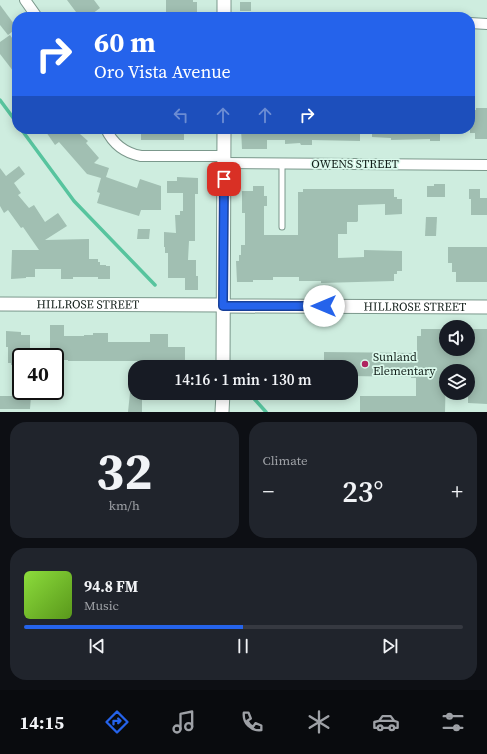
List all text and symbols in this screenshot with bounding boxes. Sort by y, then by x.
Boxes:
text: 60 m [94,23,156,61]
icon: right [28,28,80,80]
text: Oro Vista Avenue [94,59,231,84]
icon: left [170,104,192,126]
icon: ahead [212,104,234,126]
icon: ahead [254,104,276,126]
icon: right [296,104,318,126]
street label: OWENS STREET [311,156,399,172]
pin [207,162,241,196]
icon: arrive [213,168,235,190]
position arrow [303,285,345,327]
street label: HILLROSE STREET [37,296,140,313]
street label: HILLROSE STREET [364,299,467,315]
map controls [439,320,475,400]
button: sound [439,320,475,356]
speed limit sign: 40 [12,348,64,400]
place label: Sunland Elementary [373,349,436,379]
marker: Sunland Elementary [360,359,370,369]
button: layers [439,364,475,400]
text: 14:16 · 1 min · 130 m [175,369,311,390]
text: 32 [96,435,152,506]
text: Climate [263,452,308,469]
text: 23° [342,471,383,512]
text: − [263,476,274,506]
text: + [451,476,463,506]
text: km/h [109,497,140,514]
text: 94.8 FM [84,576,138,597]
text: Music [84,597,119,614]
icon: previous [86,635,108,657]
icon: pause [232,635,254,657]
icon: next [379,635,401,657]
icon: directions [103,708,131,736]
icon: music [170,708,198,736]
icon: phone [238,708,266,736]
icon: climate [305,708,333,736]
icon: car [372,708,400,736]
icon: filters [439,708,467,736]
text: 14:15 [20,710,64,735]

